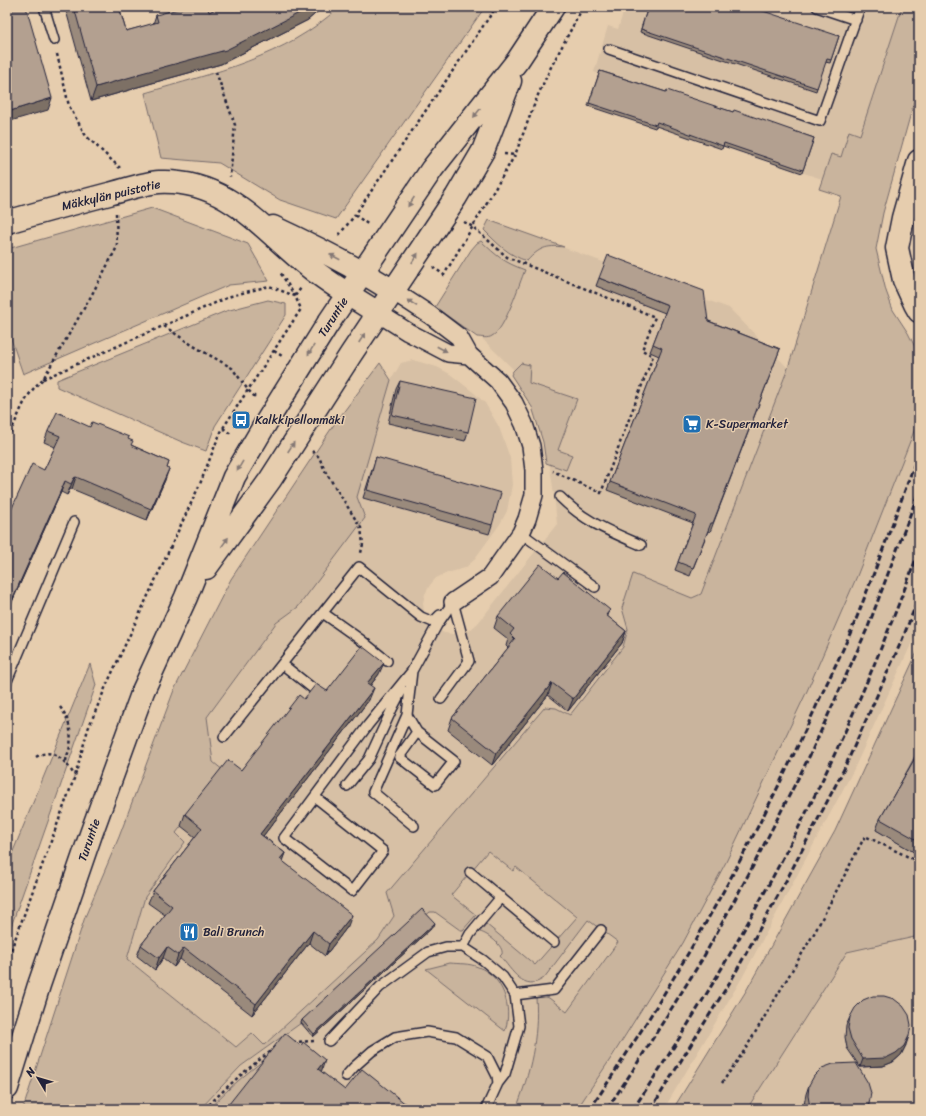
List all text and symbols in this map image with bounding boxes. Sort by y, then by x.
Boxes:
one-way arrow [473,107,481,118]
street label: Mäkkylän puistotie [59,173,163,217]
one-way arrow [407,196,415,207]
one-way arrow [411,253,419,263]
one-way arrow [330,254,341,261]
street label: Turuntie [312,292,354,342]
one-way arrow [407,299,417,307]
one-way arrow [358,333,366,343]
one-way arrow [308,345,315,356]
one-way arrow [436,346,447,353]
bus stop icon: Kalkkipellonmäki [230,409,252,431]
place label: Kalkkipellonmäki [255,409,345,431]
supermarket icon: K-Supermarket [681,413,703,435]
place label: K-Supermarket [706,413,789,435]
one-way arrow [287,441,294,453]
one-way arrow [237,461,244,472]
one-way arrow [221,537,229,548]
street label: Turuntie [71,816,107,864]
restaurant icon: Bali Brunch [178,921,200,943]
place label: Bali Brunch [203,921,264,943]
north arrow [18,1058,58,1098]
text: N [20,1063,41,1082]

